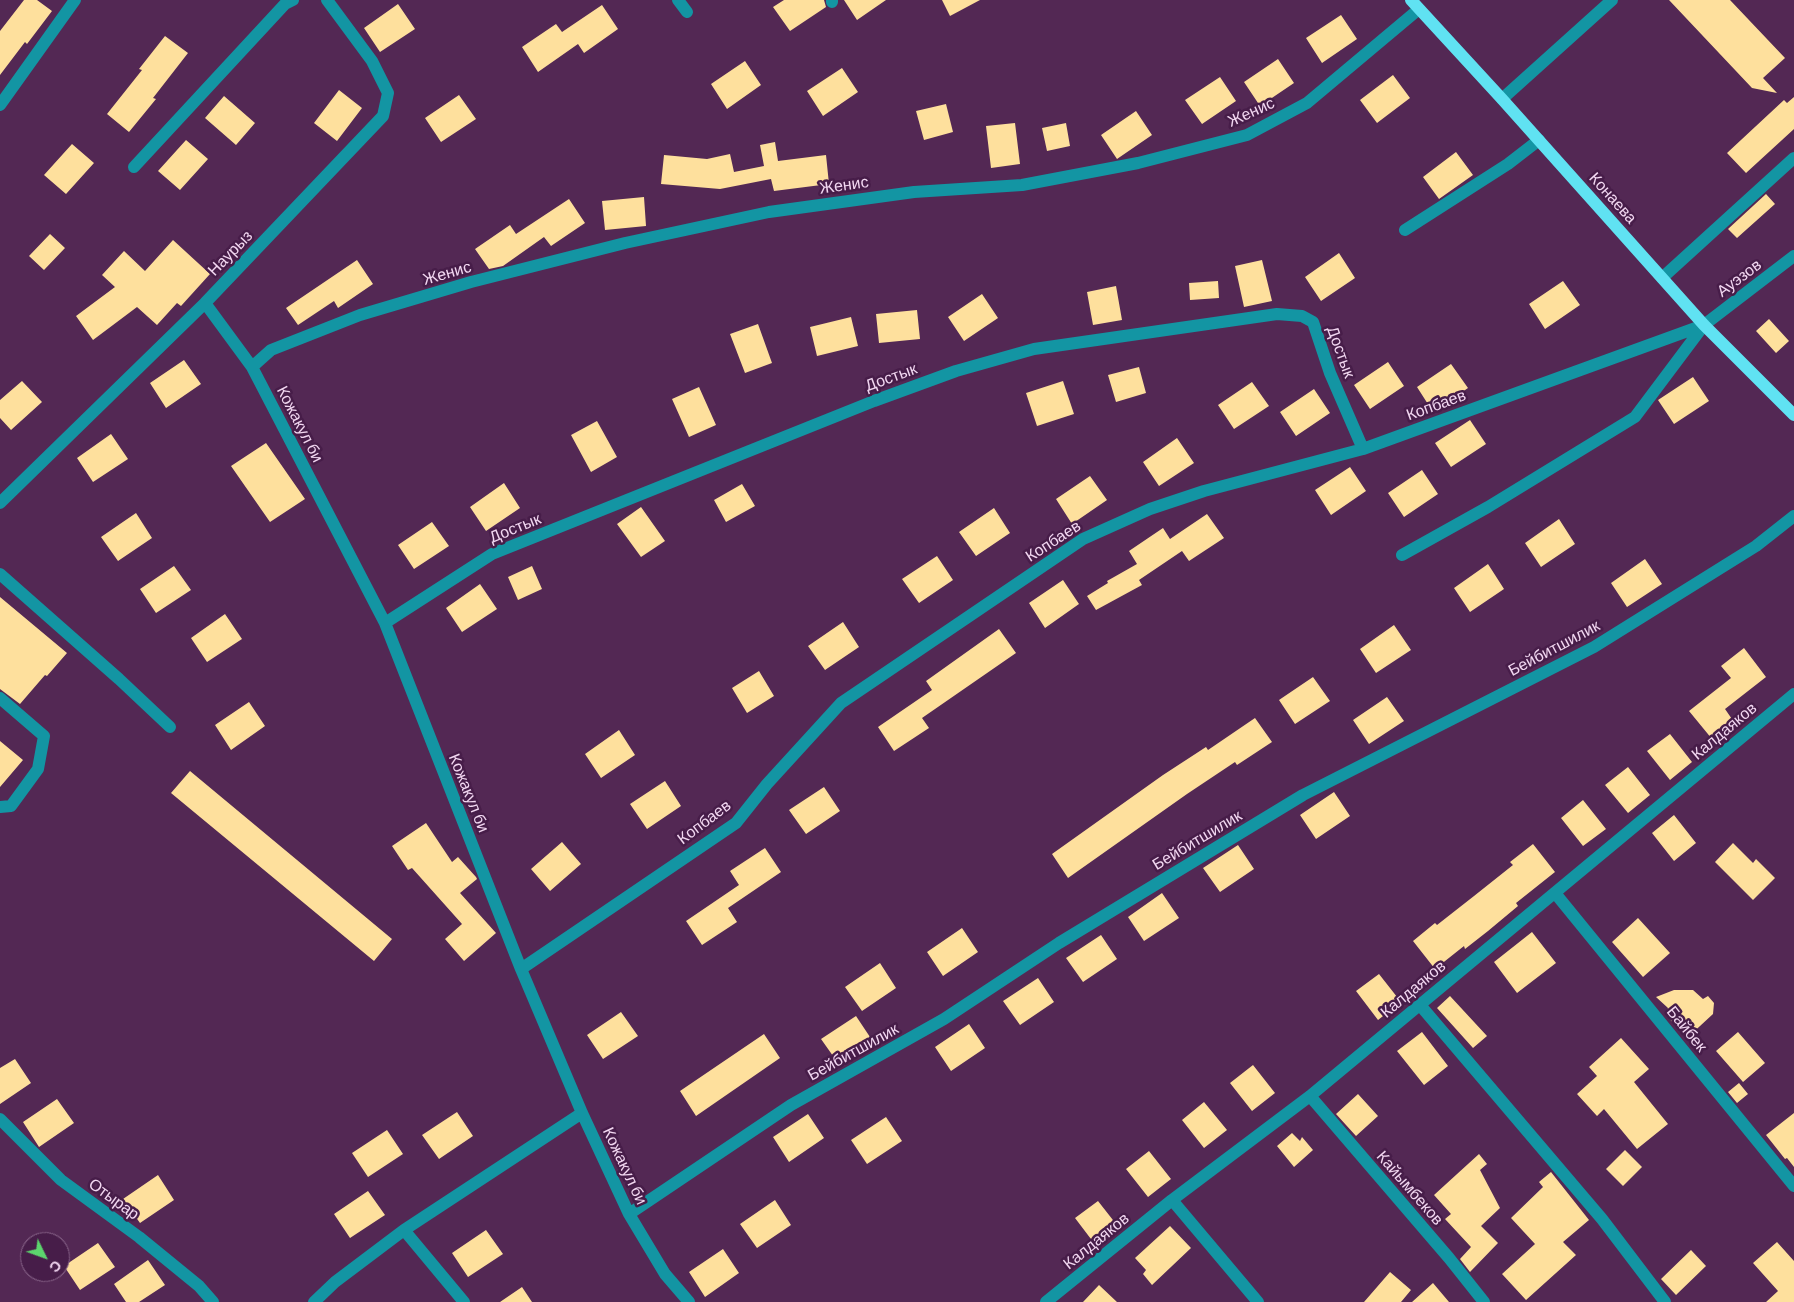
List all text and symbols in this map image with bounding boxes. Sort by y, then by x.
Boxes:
street label: Женис [1225,93,1277,131]
street label: Конаева [1585,169,1641,227]
street label: Женис [818,172,870,198]
street label: Наурыз [204,226,256,280]
street label: Ауэзов [1713,255,1765,301]
street label: Женис [421,257,473,289]
street label: Достык [1323,323,1359,381]
street label: Достык [862,359,920,395]
street label: Кожакул би [273,383,327,465]
street label: Копбаев [1404,385,1468,425]
street label: Достык [486,509,544,547]
street label: Копбаев [1022,516,1084,566]
street label: Бейбитшилик [1505,616,1603,680]
street label: Калдаяков [1688,698,1760,764]
street label: Кожакул би [445,751,493,835]
street label: Копбаев [673,796,735,848]
street label: Бейбитшилик [1149,806,1245,874]
street label: Калдаяков [1377,956,1449,1022]
street label: Байбек [1663,1002,1711,1056]
street label: Бейбитшилик [804,1019,902,1085]
street label: Кожакул би [599,1124,651,1208]
street label: Кайымбеков [1373,1147,1447,1229]
street label: Отырар [85,1174,143,1224]
street label: Калдаяков [1059,1209,1133,1273]
north arrow [20,1232,70,1282]
text: С [46,1257,65,1276]

